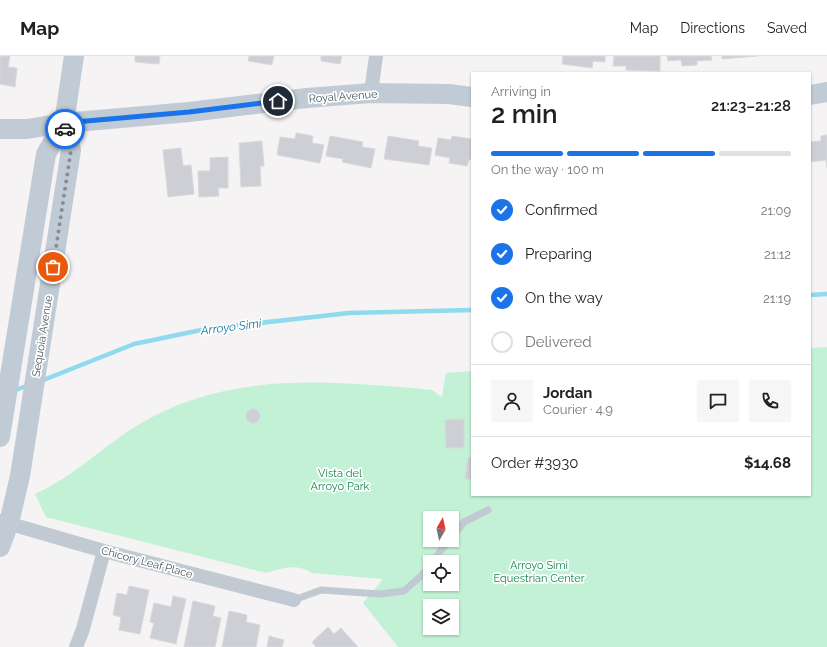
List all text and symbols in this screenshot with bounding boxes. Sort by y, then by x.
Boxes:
text: Map [20,17,59,39]
text: Map [630,20,658,36]
text: Directions [680,20,745,36]
text: Saved [767,20,807,36]
pin [261,84,295,118]
text: Arriving in [491,84,551,99]
street label: Royal Avenue [308,88,378,105]
icon: home [267,90,289,112]
text: 21:23–21:28 [711,97,791,115]
text: 2 min [491,99,558,129]
courier [45,109,85,149]
icon: car [54,118,76,140]
text: On the way · 100 m [491,162,604,177]
icon: check [491,199,513,221]
text: Confirmed [525,201,598,219]
text: 21:09 [761,203,791,218]
icon: check [491,243,513,265]
text: Preparing [525,245,592,263]
text: 21:12 [764,247,791,262]
pin [36,250,70,284]
icon: bag [42,256,64,278]
icon: check [491,287,513,309]
text: On the way [525,289,603,307]
text: 21:19 [763,291,791,306]
street label: Sequoia Avenue [30,294,55,378]
water label: Arroyo Simi [199,316,262,338]
text: Delivered [525,333,592,351]
button: person [491,380,533,422]
button: chat [697,380,739,422]
button: phone [749,380,791,422]
text: Jordan [543,384,592,402]
text: Courier · 4.9 [543,402,613,417]
text: Order #3930 [491,454,578,472]
text: $14.68 [744,454,791,472]
park label: Vista del Arroyo Park [311,467,370,493]
north arrow [423,511,459,547]
map controls [423,511,459,635]
street label: Chicory Leaf Place [100,544,195,581]
button: locate [423,555,459,591]
park label: Arroyo Simi Equestrian Center [493,559,585,585]
button: layers [423,599,459,635]

